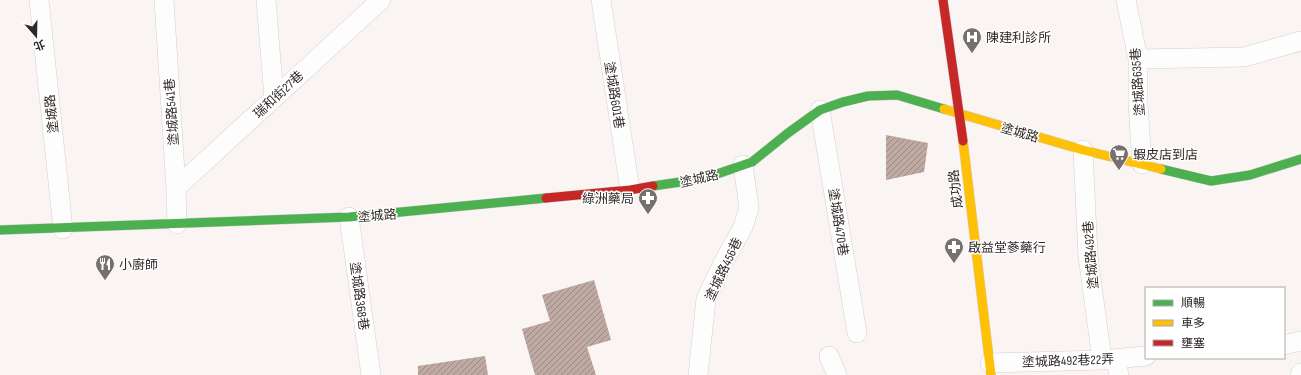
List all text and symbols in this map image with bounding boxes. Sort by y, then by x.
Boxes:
north arrow [16,16,56,56]
hospital icon: 陳建利診所 [961,26,983,54]
place label: 陳建利診所 [986,30,1051,46]
text: 北 [32,37,47,53]
street label: 塗城路635巷 [1128,47,1148,117]
street label: 塗城路601巷 [601,60,627,130]
street label: 瑞和街27巷 [250,68,307,122]
street label: 塗城路541巷 [162,78,182,146]
street label: 塗城路 [42,94,62,134]
street label: 塗城路 [999,120,1041,146]
supermarket icon: 蝦皮店到店 [1108,143,1130,171]
place label: 蝦皮店到店 [1133,147,1198,163]
street label: 塗城路 [678,167,720,191]
street label: 成功路 [946,169,966,209]
pharmacy icon: 綠洲藥局 [637,187,659,215]
street label: 塗城路470巷 [825,187,851,257]
place label: 綠洲藥局 [582,191,634,207]
street label: 塗城路 [357,206,397,226]
street label: 塗城路492巷 [1080,220,1102,290]
street label: 塗城路456巷 [702,235,746,304]
pharmacy icon: 啟益堂蔘藥行 [943,236,965,264]
place label: 啟益堂蔘藥行 [968,240,1046,256]
restaurant icon: 小廚師 [94,253,116,281]
place label: 小廚師 [119,257,158,273]
street label: 塗城路368巷 [346,261,372,331]
legend [1145,287,1285,359]
text: 順暢 [1181,296,1205,311]
text: 車多 [1181,316,1205,331]
text: 壅塞 [1181,336,1205,351]
street label: 塗城路492巷22弄 [1022,351,1114,371]

